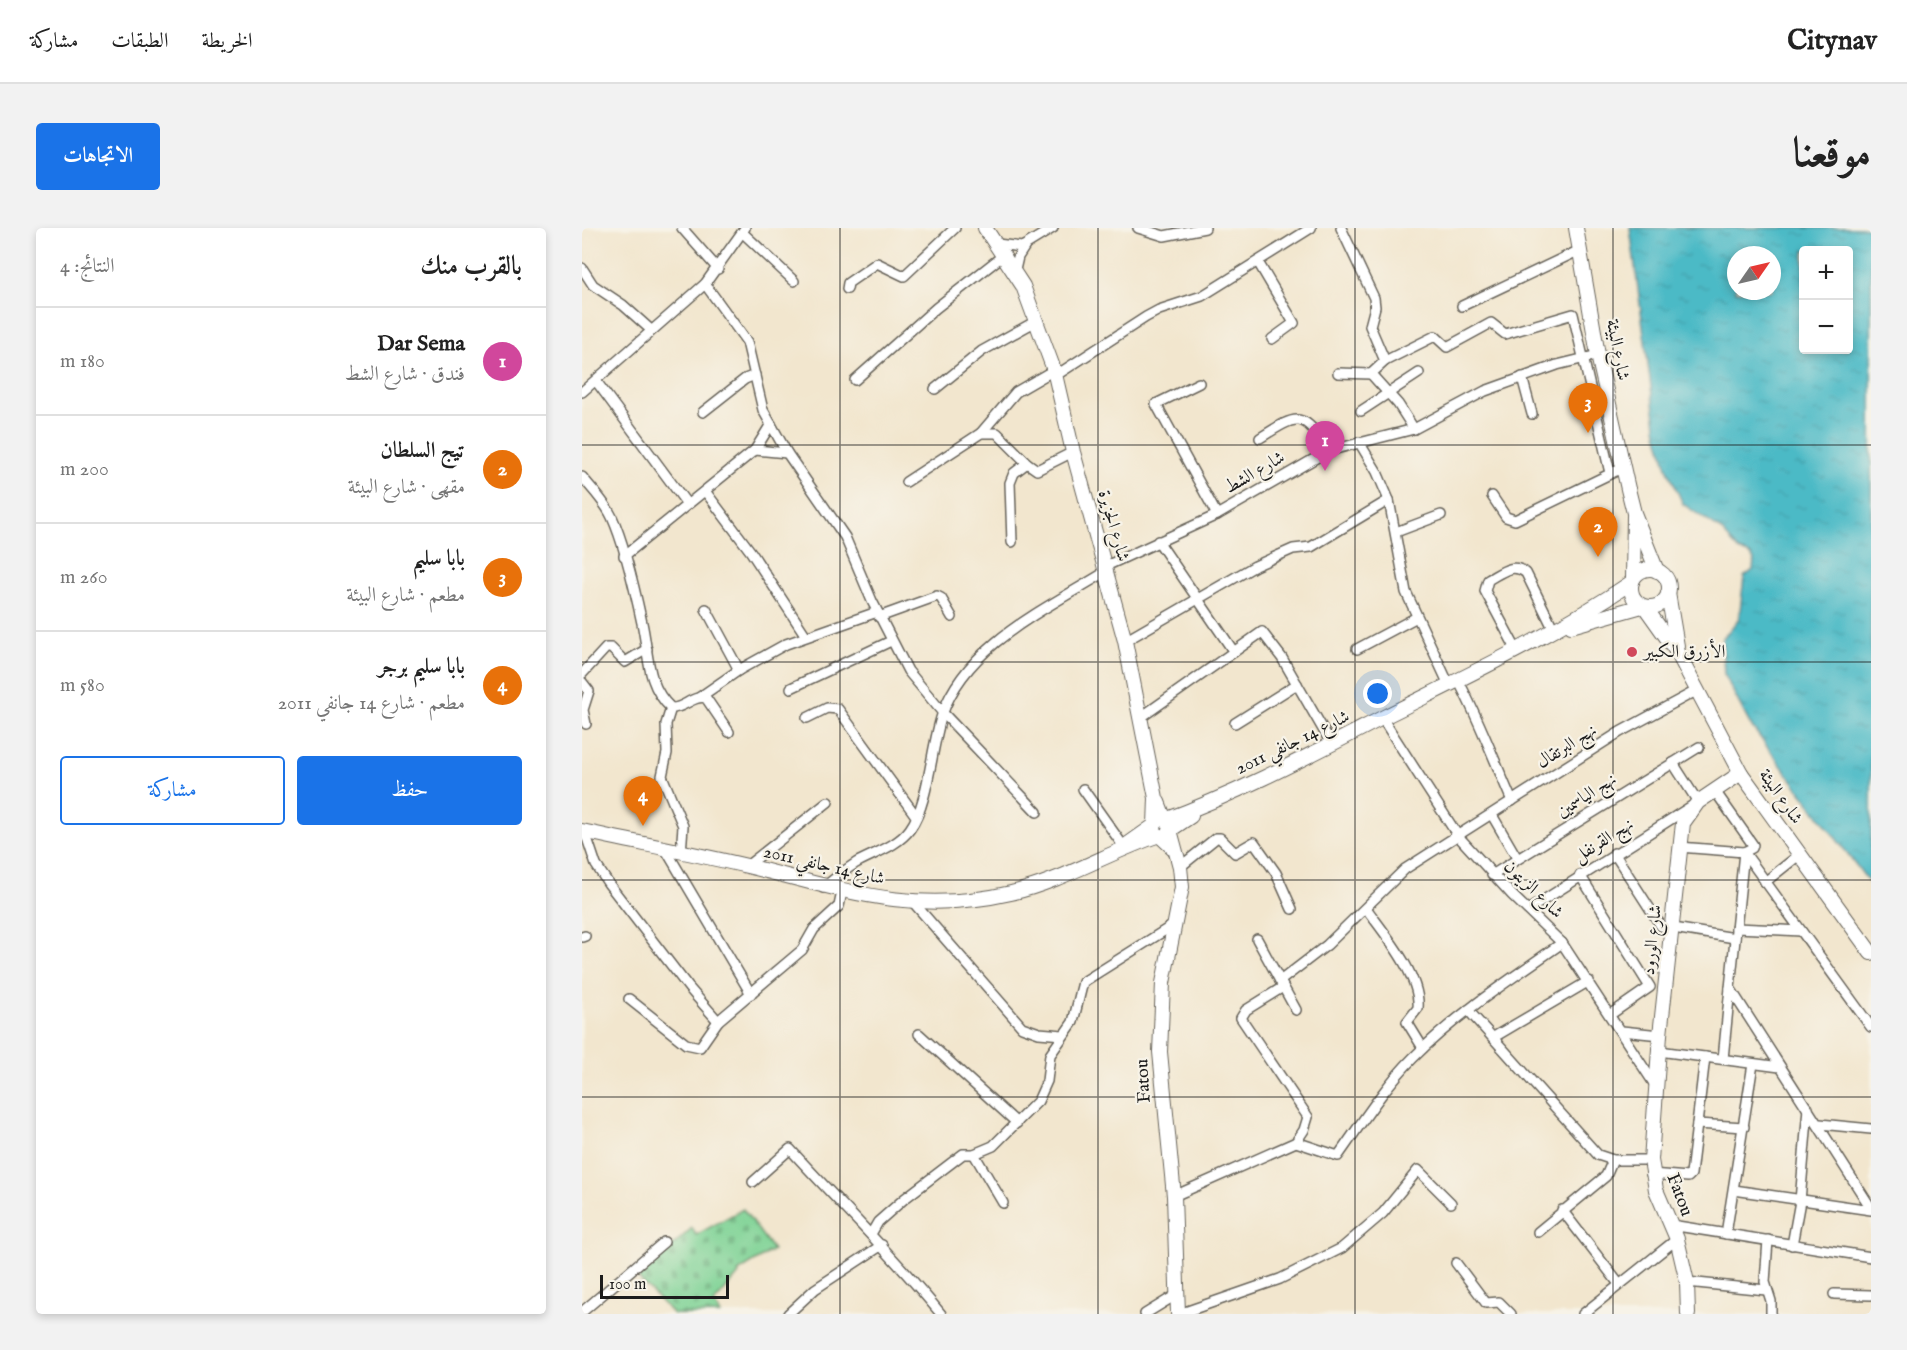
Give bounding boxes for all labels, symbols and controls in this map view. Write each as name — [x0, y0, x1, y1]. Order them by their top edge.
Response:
text: Citynav — [1787, 24, 1877, 59]
text: مشاركة — [30, 28, 78, 55]
text: الطبقات — [111, 28, 168, 55]
text: الخريطة — [201, 28, 253, 55]
button: الاتجاهات — [36, 123, 160, 190]
text: موقعنا — [1793, 128, 1871, 181]
north arrow — [1727, 246, 1781, 300]
map controls — [1799, 246, 1853, 354]
button: + — [1799, 246, 1853, 300]
text: بالقرب منك — [420, 250, 522, 283]
text: النتائج: 4 — [60, 254, 115, 279]
button: − — [1799, 300, 1853, 354]
street label: شارع البيئة — [1598, 317, 1634, 383]
text: Dar Sema — [377, 330, 465, 358]
text: 180 m — [60, 349, 105, 374]
text: 1 — [499, 349, 506, 374]
text: فندق · شارع الشط — [345, 362, 465, 387]
pin: 3 — [1568, 384, 1608, 433]
pin: 1 — [1306, 422, 1344, 471]
text: تيج السلطان — [380, 437, 465, 465]
street label: شارع الشط — [1221, 447, 1290, 501]
text: 200 m — [60, 457, 109, 482]
text: 2 — [498, 457, 507, 482]
text: مقهى · شارع البيئة — [348, 475, 465, 500]
street label: شارع الجزيرة — [1090, 488, 1134, 565]
pin: 2 — [1578, 508, 1618, 557]
text: بابا سليم — [413, 545, 465, 573]
text: 260 m — [60, 565, 107, 590]
text: 3 — [499, 565, 506, 590]
text: مطعم · شارع البيئة — [346, 583, 465, 608]
place label: الأزرق الكبير — [1642, 638, 1725, 664]
marker: الأزرق الكبير — [1625, 645, 1639, 659]
text: بابا سليم برجر — [378, 653, 465, 681]
text: 580 m — [60, 673, 105, 698]
text: 4 — [498, 673, 507, 698]
your location — [1363, 679, 1392, 708]
text: مطعم · شارع 14 جانفي 2011 — [278, 691, 465, 716]
street label: شارع 14 جانفي 2011 — [1232, 706, 1356, 785]
street label: نهج البرتقال — [1532, 719, 1603, 777]
button: مشاركة — [60, 756, 285, 825]
button: حفظ — [297, 756, 522, 825]
street label: شارع البيئة — [1751, 765, 1807, 830]
street label: نهج الياسمين — [1553, 769, 1623, 826]
pin: 4 — [624, 776, 662, 826]
street label: نهج القرنفل — [1570, 814, 1640, 871]
street label: شارع 14 جانفي 2011 — [760, 841, 887, 896]
street label: شارع الزيتون — [1497, 856, 1568, 926]
street label: شارع الورود — [1638, 904, 1670, 977]
street label: Fatou — [1131, 1058, 1157, 1104]
street label: Fatou — [1660, 1170, 1698, 1220]
scale bar — [600, 1272, 729, 1300]
text: 100 m — [609, 1275, 646, 1295]

